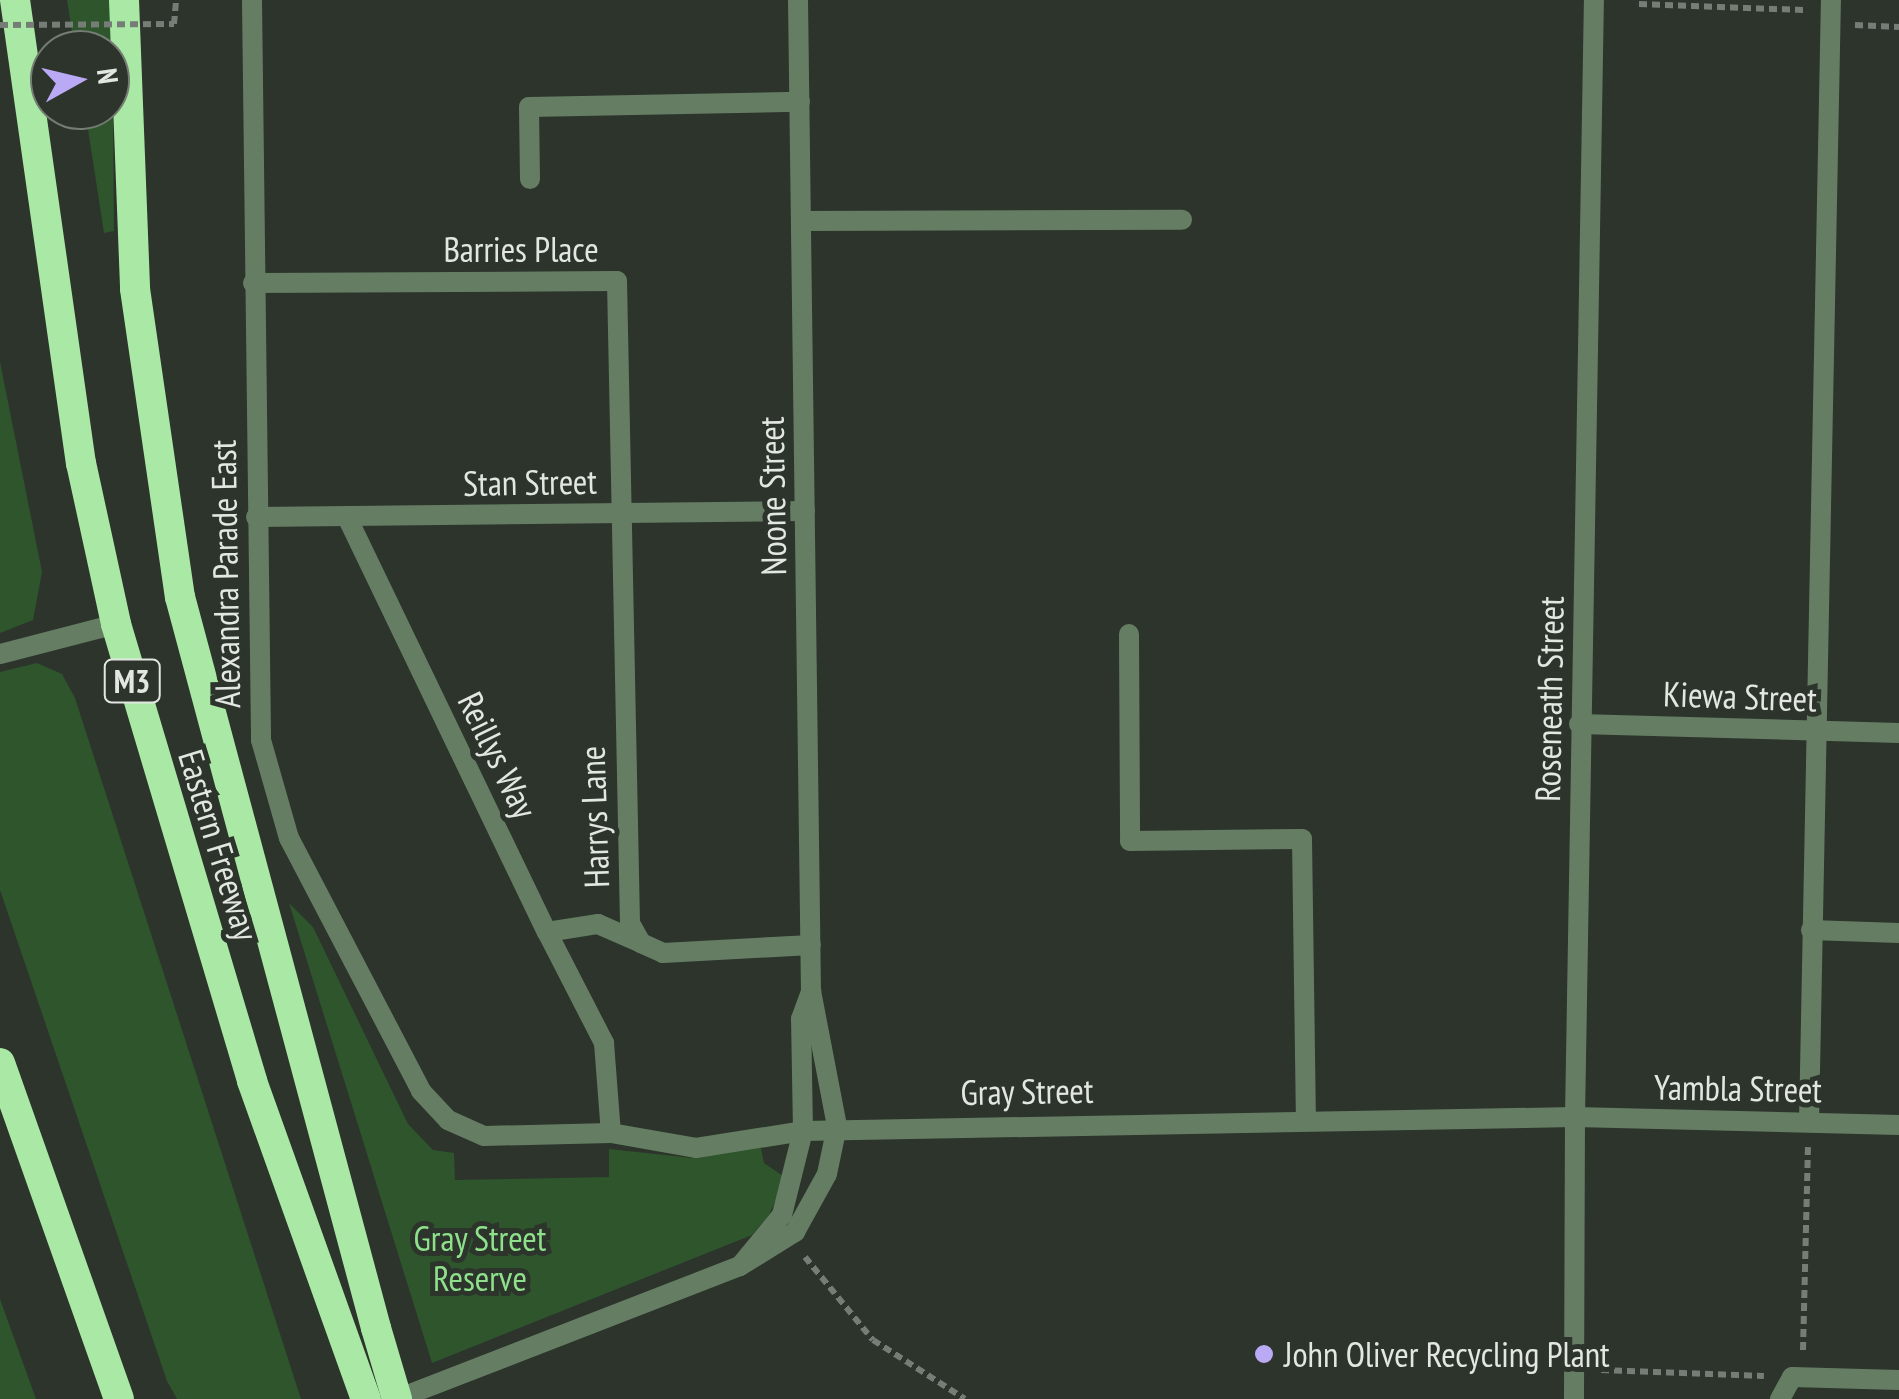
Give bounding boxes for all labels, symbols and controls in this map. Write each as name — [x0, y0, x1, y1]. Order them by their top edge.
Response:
north arrow — [30, 30, 130, 130]
text: N — [89, 66, 128, 86]
street label: Barries Place — [443, 228, 599, 270]
street label: Noone Street — [750, 416, 794, 576]
street label: Alexandra Parade East — [202, 439, 248, 709]
street label: Stan Street — [463, 460, 597, 504]
street label: Roseneath Street — [1526, 596, 1572, 802]
road number: M3 — [102, 654, 162, 708]
street label: Kiewa Street — [1663, 672, 1817, 720]
street label: Reillys Way — [449, 685, 547, 825]
street label: Eastern Freeway — [170, 745, 268, 945]
street label: Harrys Lane — [571, 745, 617, 889]
street label: Yambla Street — [1654, 1066, 1822, 1110]
street label: Gray Street — [960, 1069, 1094, 1113]
park label: Gray Street Reserve — [413, 1217, 547, 1299]
place label: John Oliver Recycling Plant — [1284, 1333, 1610, 1375]
marker: John Oliver Recycling Plant — [1253, 1343, 1275, 1365]

